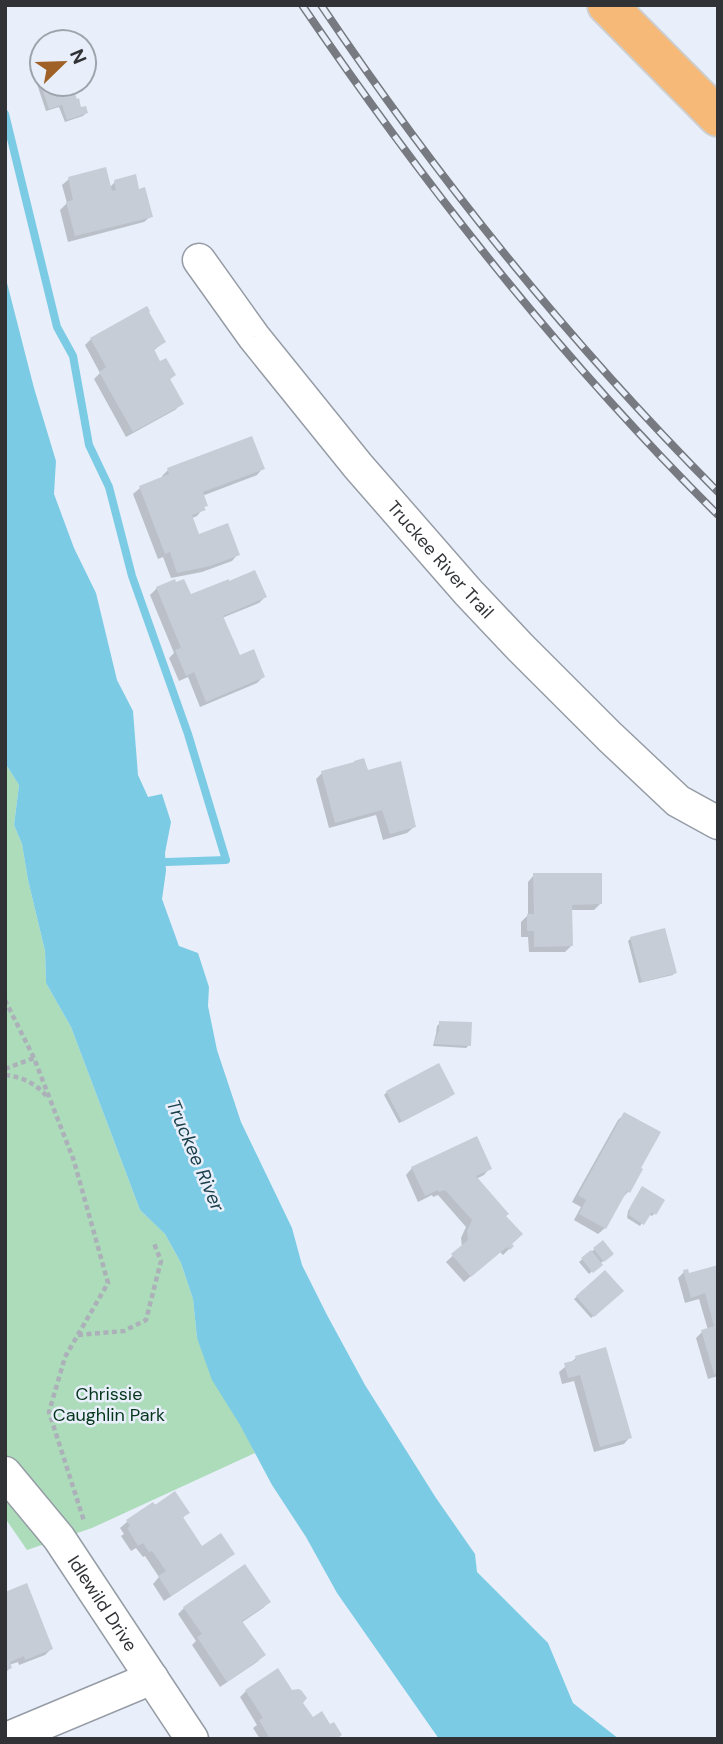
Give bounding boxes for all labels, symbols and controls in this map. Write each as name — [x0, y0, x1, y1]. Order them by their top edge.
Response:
north arrow — [28, 28, 98, 98]
text: N — [64, 45, 92, 68]
street label: Truckee River Trail — [382, 496, 499, 624]
water label: Truckee River — [161, 1096, 231, 1216]
park label: Chrissie Caughlin Park — [53, 1382, 165, 1427]
street label: Idlewild Drive — [62, 1551, 143, 1656]

